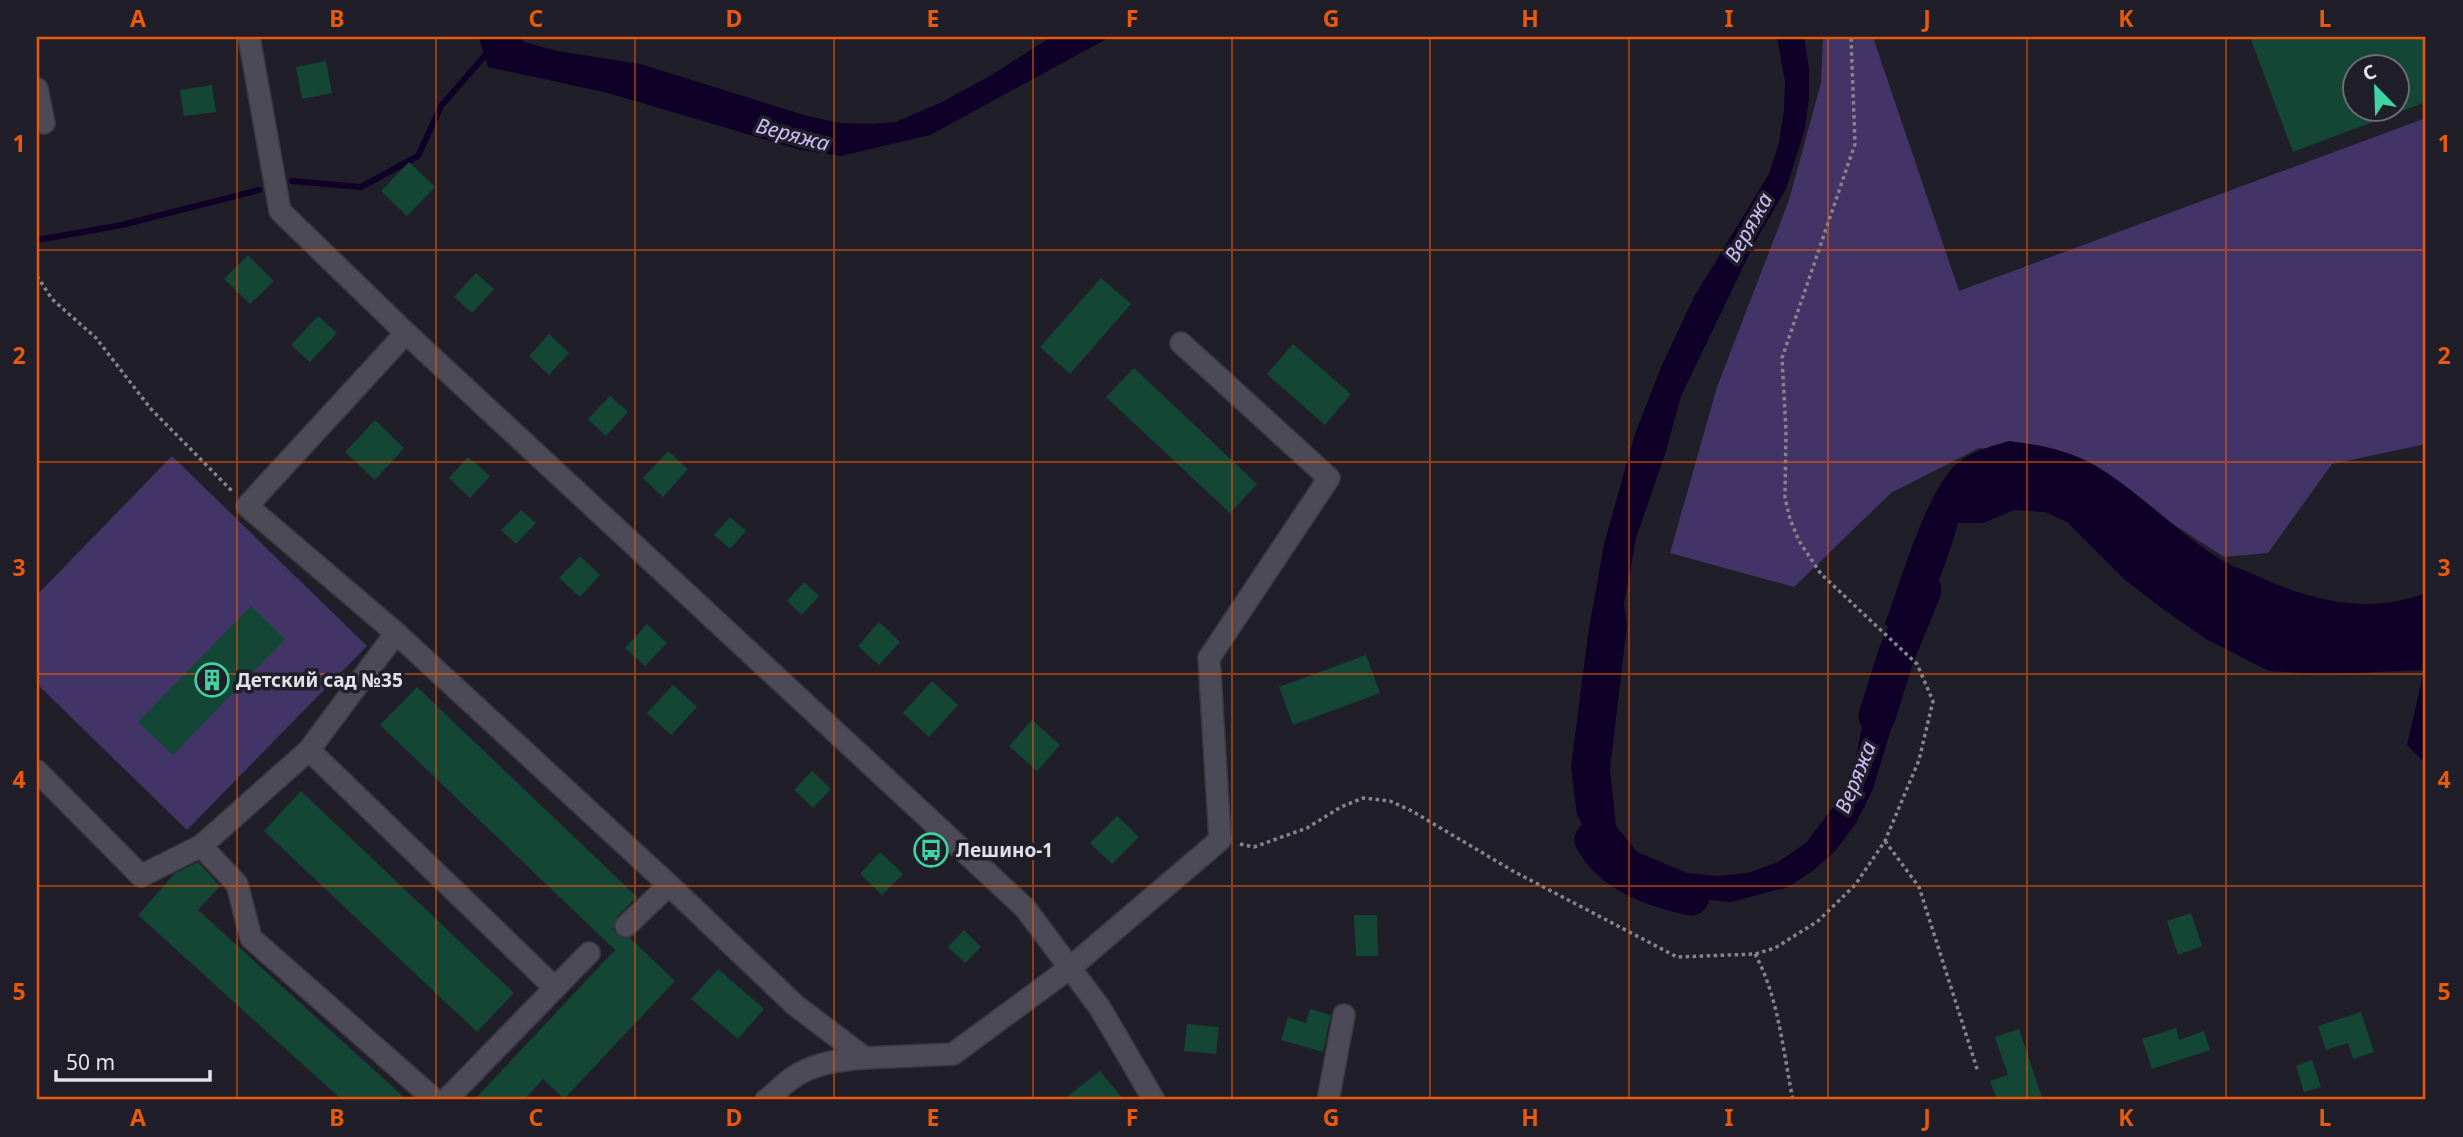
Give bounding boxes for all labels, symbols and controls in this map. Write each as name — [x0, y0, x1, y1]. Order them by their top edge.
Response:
text: A — [130, 2, 146, 34]
text: B — [329, 2, 345, 34]
text: C — [529, 2, 544, 34]
text: D — [726, 2, 742, 34]
text: E — [927, 2, 939, 34]
text: F — [1126, 2, 1138, 34]
text: G — [1323, 2, 1339, 34]
text: H — [1521, 2, 1539, 34]
text: I — [1725, 2, 1734, 34]
text: J — [1921, 2, 1931, 34]
text: K — [2118, 2, 2134, 34]
text: L — [2319, 2, 2332, 34]
north arrow — [2340, 52, 2410, 122]
text: С — [2359, 58, 2380, 87]
water label: Веряжа — [753, 111, 833, 157]
text: 1 — [12, 127, 26, 159]
text: 1 — [2437, 127, 2451, 159]
water label: Веряжа — [1718, 187, 1778, 267]
text: 2 — [12, 339, 26, 371]
text: 2 — [2437, 339, 2451, 371]
text: 3 — [12, 551, 26, 583]
text: 3 — [2437, 551, 2451, 583]
building icon: Детский сад №35 — [193, 661, 231, 699]
place label: Детский сад №35 — [236, 667, 403, 693]
water label: Веряжа — [1828, 737, 1882, 817]
text: 4 — [12, 763, 26, 795]
text: 4 — [2437, 763, 2451, 795]
bus stop icon: Лешино-1 — [912, 831, 950, 869]
place label: Лешино-1 — [956, 837, 1053, 863]
text: 5 — [12, 975, 26, 1007]
text: 5 — [2437, 975, 2451, 1007]
scale bar — [56, 1039, 210, 1083]
text: 50 m — [66, 1048, 115, 1076]
text: A — [130, 1101, 146, 1133]
text: B — [329, 1101, 345, 1133]
text: C — [529, 1101, 544, 1133]
text: D — [726, 1101, 742, 1133]
text: E — [927, 1101, 939, 1133]
text: F — [1126, 1101, 1138, 1133]
text: G — [1323, 1101, 1339, 1133]
text: H — [1521, 1101, 1539, 1133]
text: I — [1725, 1101, 1734, 1133]
text: J — [1921, 1101, 1931, 1133]
text: K — [2118, 1101, 2134, 1133]
text: L — [2319, 1101, 2332, 1133]

